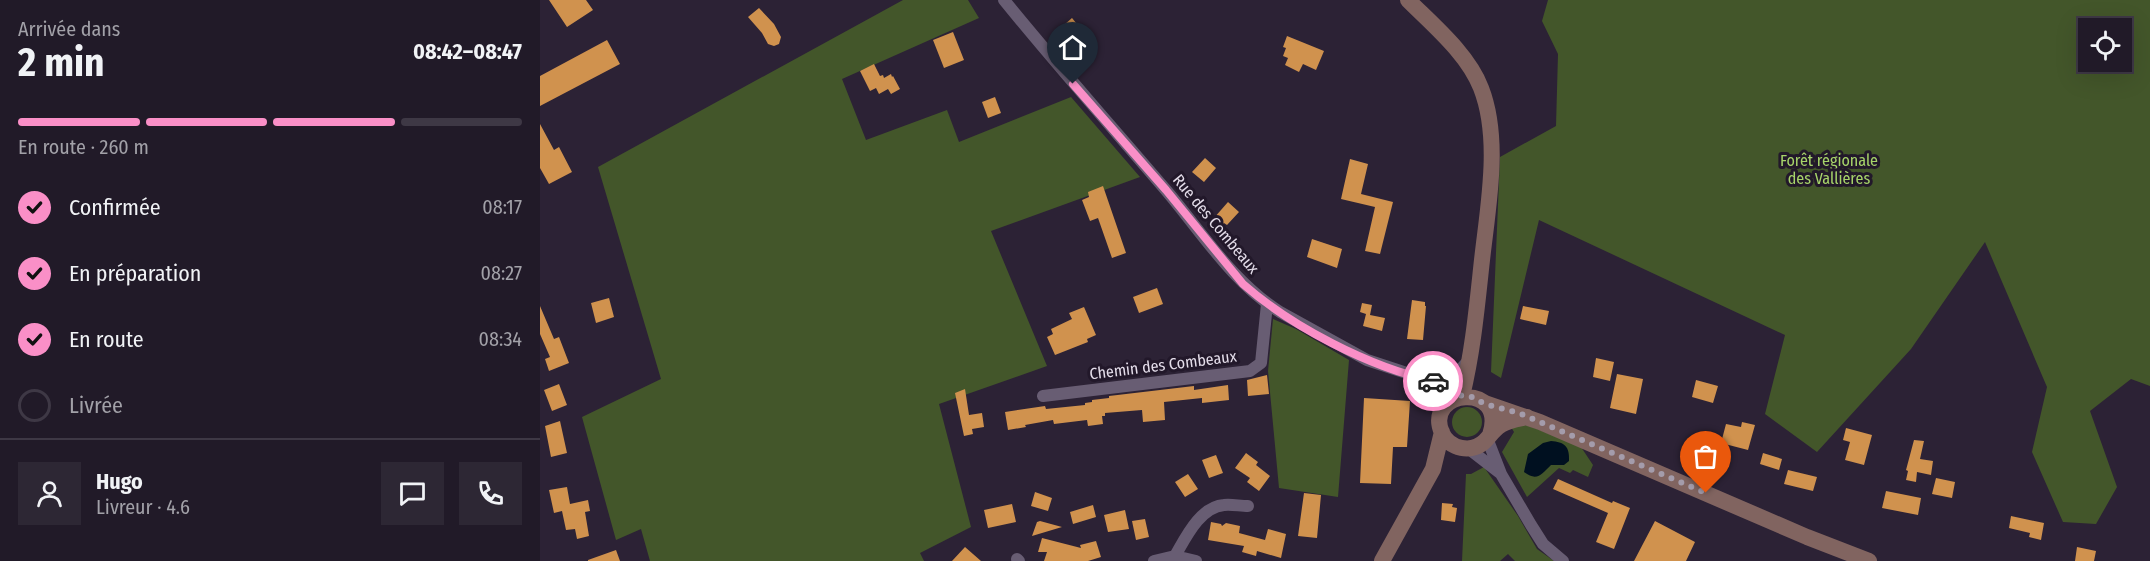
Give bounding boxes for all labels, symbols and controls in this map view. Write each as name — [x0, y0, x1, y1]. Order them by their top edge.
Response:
text: Arrivée dans — [18, 17, 120, 41]
map controls — [2078, 18, 2132, 72]
button: locate — [2078, 18, 2132, 72]
pin — [1047, 22, 1098, 84]
icon: home — [1056, 31, 1089, 64]
text: 08:42–08:47 — [413, 38, 522, 65]
text: 2 min — [18, 40, 104, 86]
text: En route · 260 m — [18, 135, 149, 159]
park label: Forêt régionale des Vallières — [1780, 151, 1878, 188]
street label: Rue des Combeaux — [1169, 170, 1263, 278]
icon: check — [18, 191, 51, 224]
text: Confirmée — [69, 194, 161, 221]
text: 08:17 — [482, 195, 522, 219]
icon: check — [18, 257, 51, 290]
text: En préparation — [69, 260, 201, 287]
text: 08:27 — [481, 261, 522, 285]
icon: check — [18, 323, 51, 356]
text: En route — [69, 326, 144, 353]
text: 08:34 — [479, 327, 522, 351]
street label: Chemin des Combeaux — [1088, 347, 1238, 383]
courier — [1403, 351, 1463, 411]
icon: car — [1417, 365, 1450, 398]
text: Livrée — [69, 392, 123, 419]
pin — [1680, 431, 1731, 493]
icon: bag — [1689, 440, 1722, 473]
button: person — [18, 462, 81, 525]
button: chat — [381, 462, 444, 525]
button: phone — [459, 462, 522, 525]
text: Hugo — [96, 468, 143, 495]
text: Livreur · 4.6 — [96, 495, 190, 519]

